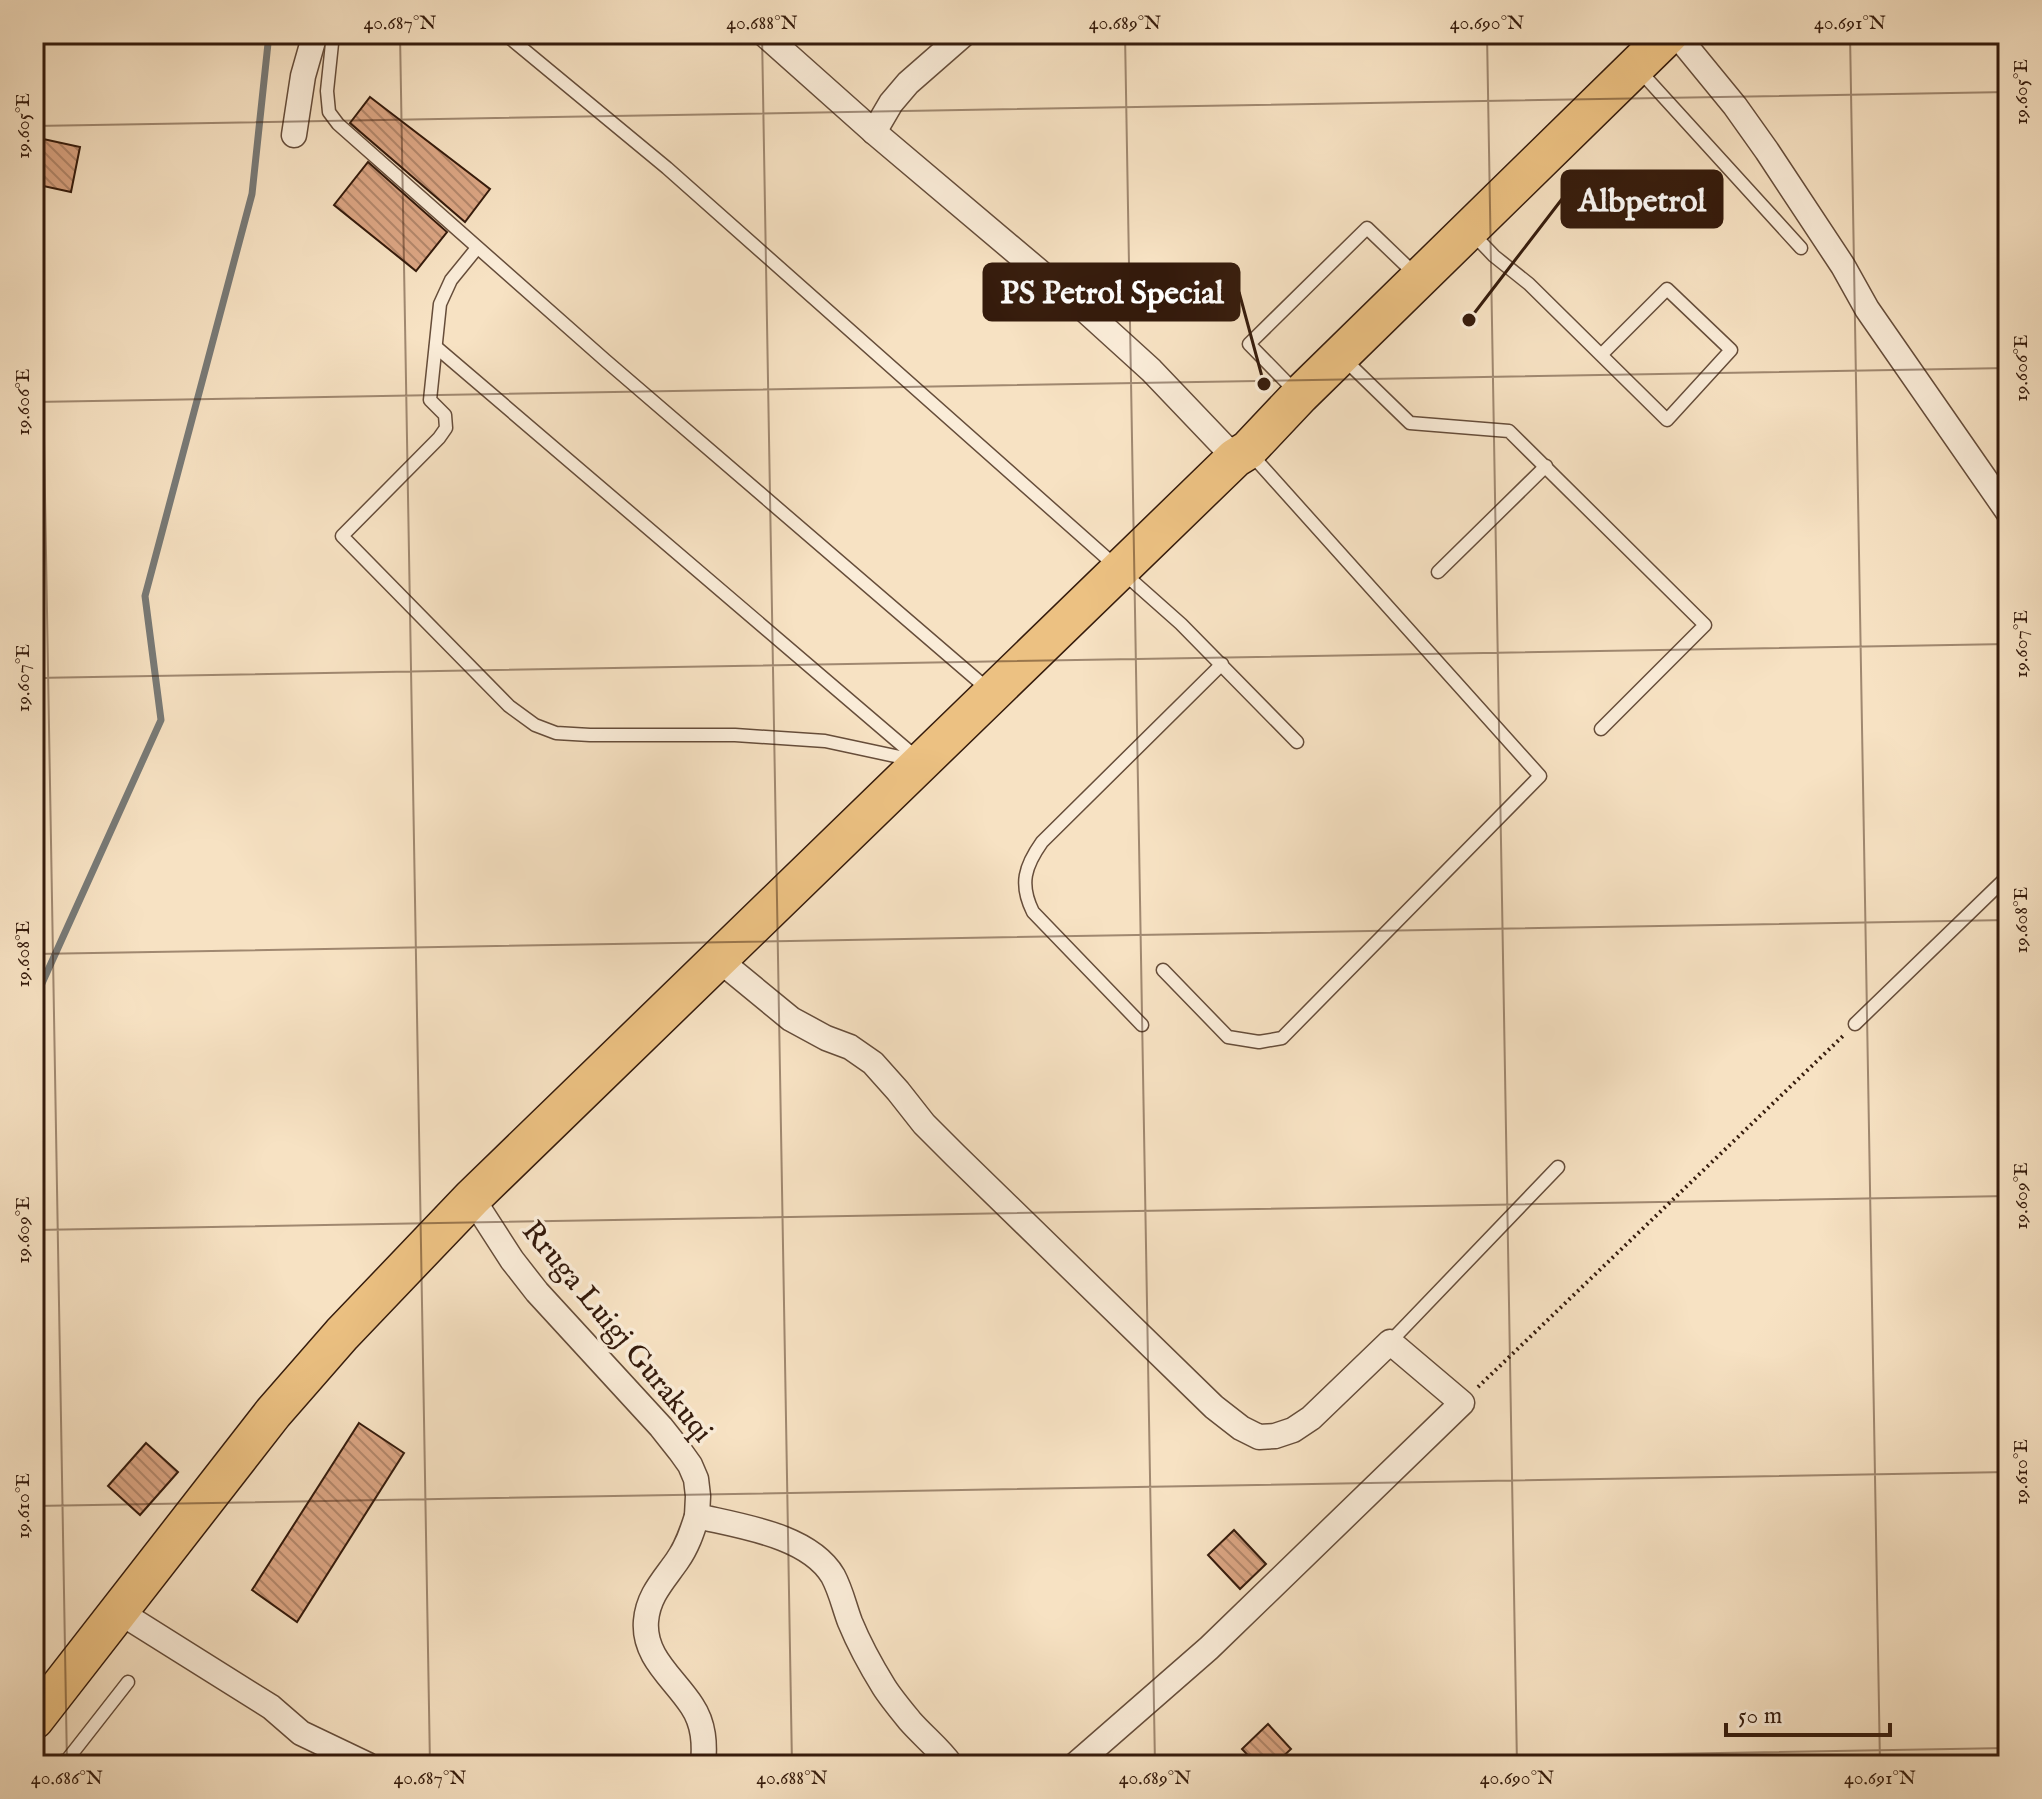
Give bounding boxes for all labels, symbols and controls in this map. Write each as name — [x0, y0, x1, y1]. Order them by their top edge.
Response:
text: 40.687°N — [363, 11, 437, 36]
text: 40.688°N — [726, 11, 798, 36]
text: 40.689°N — [1089, 11, 1161, 36]
text: 40.690°N — [1450, 11, 1524, 36]
text: 40.691°N — [1814, 11, 1886, 36]
text: 19.605°E — [2009, 59, 2034, 125]
text: 19.605°E — [11, 93, 36, 159]
callout: Albpetrol — [1562, 171, 1722, 227]
text: Albpetrol — [1576, 182, 1707, 223]
callout: PS Petrol Special — [984, 264, 1239, 320]
text: PS Petrol Special — [1000, 274, 1225, 315]
text: 19.606°E — [2009, 334, 2034, 402]
text: 19.606°E — [11, 368, 36, 436]
text: 19.607°E — [2009, 610, 2034, 678]
text: 19.607°E — [11, 644, 36, 712]
text: 19.608°E — [2009, 886, 2034, 953]
text: 19.608°E — [11, 920, 36, 987]
text: 19.609°E — [2009, 1162, 2034, 1230]
text: 19.609°E — [11, 1196, 36, 1264]
street label: Rruga Luigj Gurakuqi — [513, 1214, 720, 1451]
text: 19.610°E — [2009, 1439, 2034, 1505]
text: 19.610°E — [11, 1473, 36, 1539]
scale bar — [1726, 1687, 1890, 1737]
text: 50 m — [1738, 1701, 1782, 1732]
text: 40.686°N — [31, 1766, 103, 1791]
text: 40.687°N — [393, 1766, 467, 1791]
text: 40.688°N — [756, 1766, 828, 1791]
text: 40.689°N — [1119, 1766, 1191, 1791]
text: 40.690°N — [1480, 1766, 1554, 1791]
text: 40.691°N — [1844, 1766, 1916, 1791]

